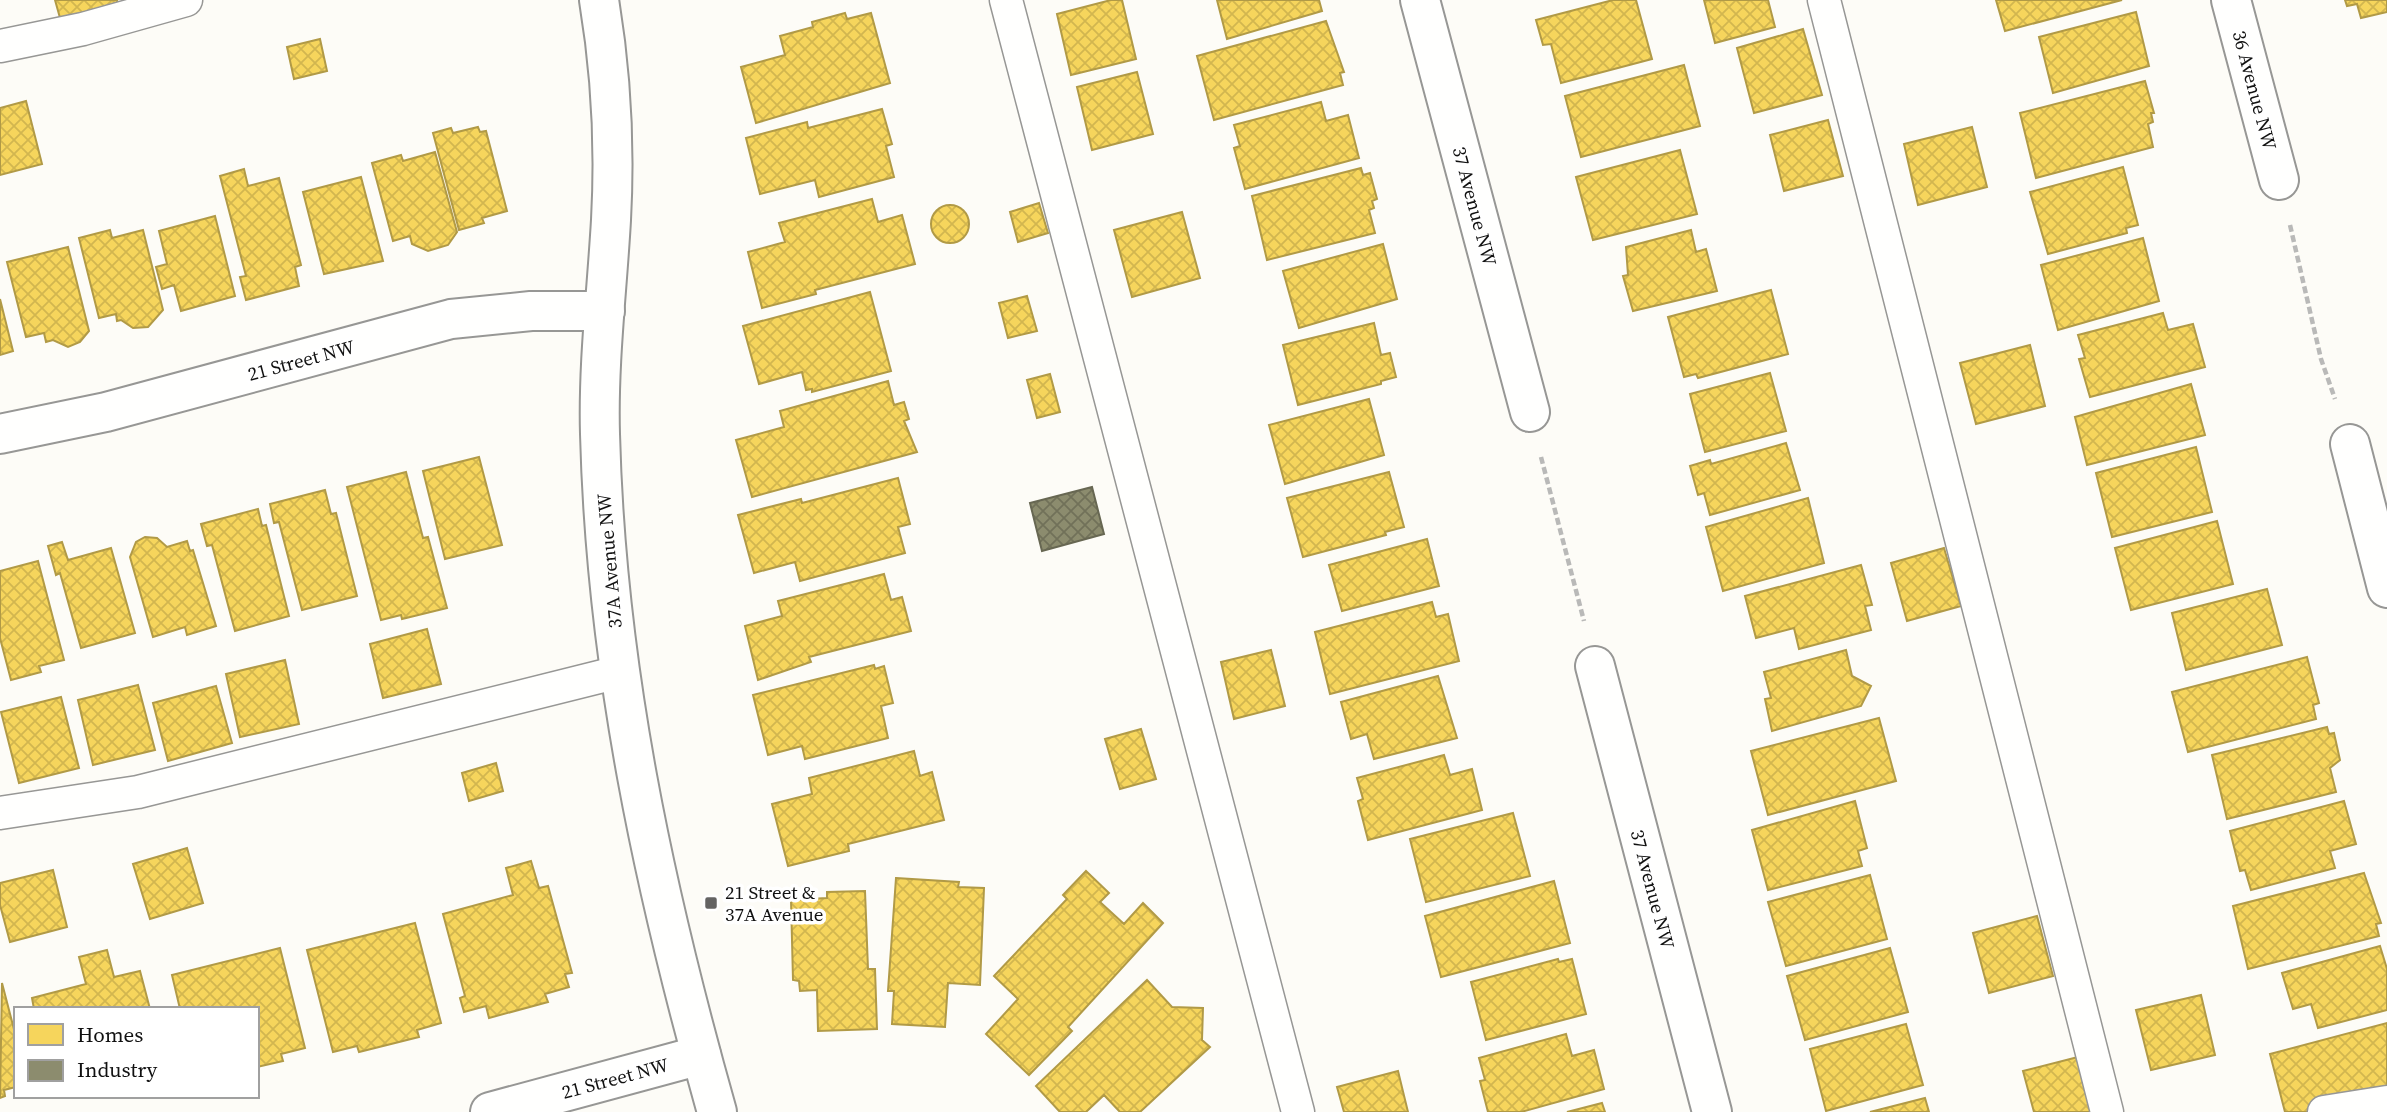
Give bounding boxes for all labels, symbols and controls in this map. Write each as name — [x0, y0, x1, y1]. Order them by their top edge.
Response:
street label: 36 Avenue NW — [2227, 27, 2284, 153]
street label: 37 Avenue NW — [1447, 143, 1504, 269]
street label: 21 Street NW — [245, 333, 358, 387]
street label: 37A Avenue NW — [590, 492, 628, 629]
street label: 37 Avenue NW — [1625, 826, 1682, 952]
place label: 21 Street & 37A Avenue — [725, 879, 823, 927]
marker: 21 Street & 37A Avenue — [703, 895, 719, 911]
legend — [14, 1007, 259, 1098]
text: Homes — [77, 1020, 143, 1049]
street label: 21 Street NW — [559, 1051, 672, 1105]
text: Industry — [77, 1055, 157, 1084]

